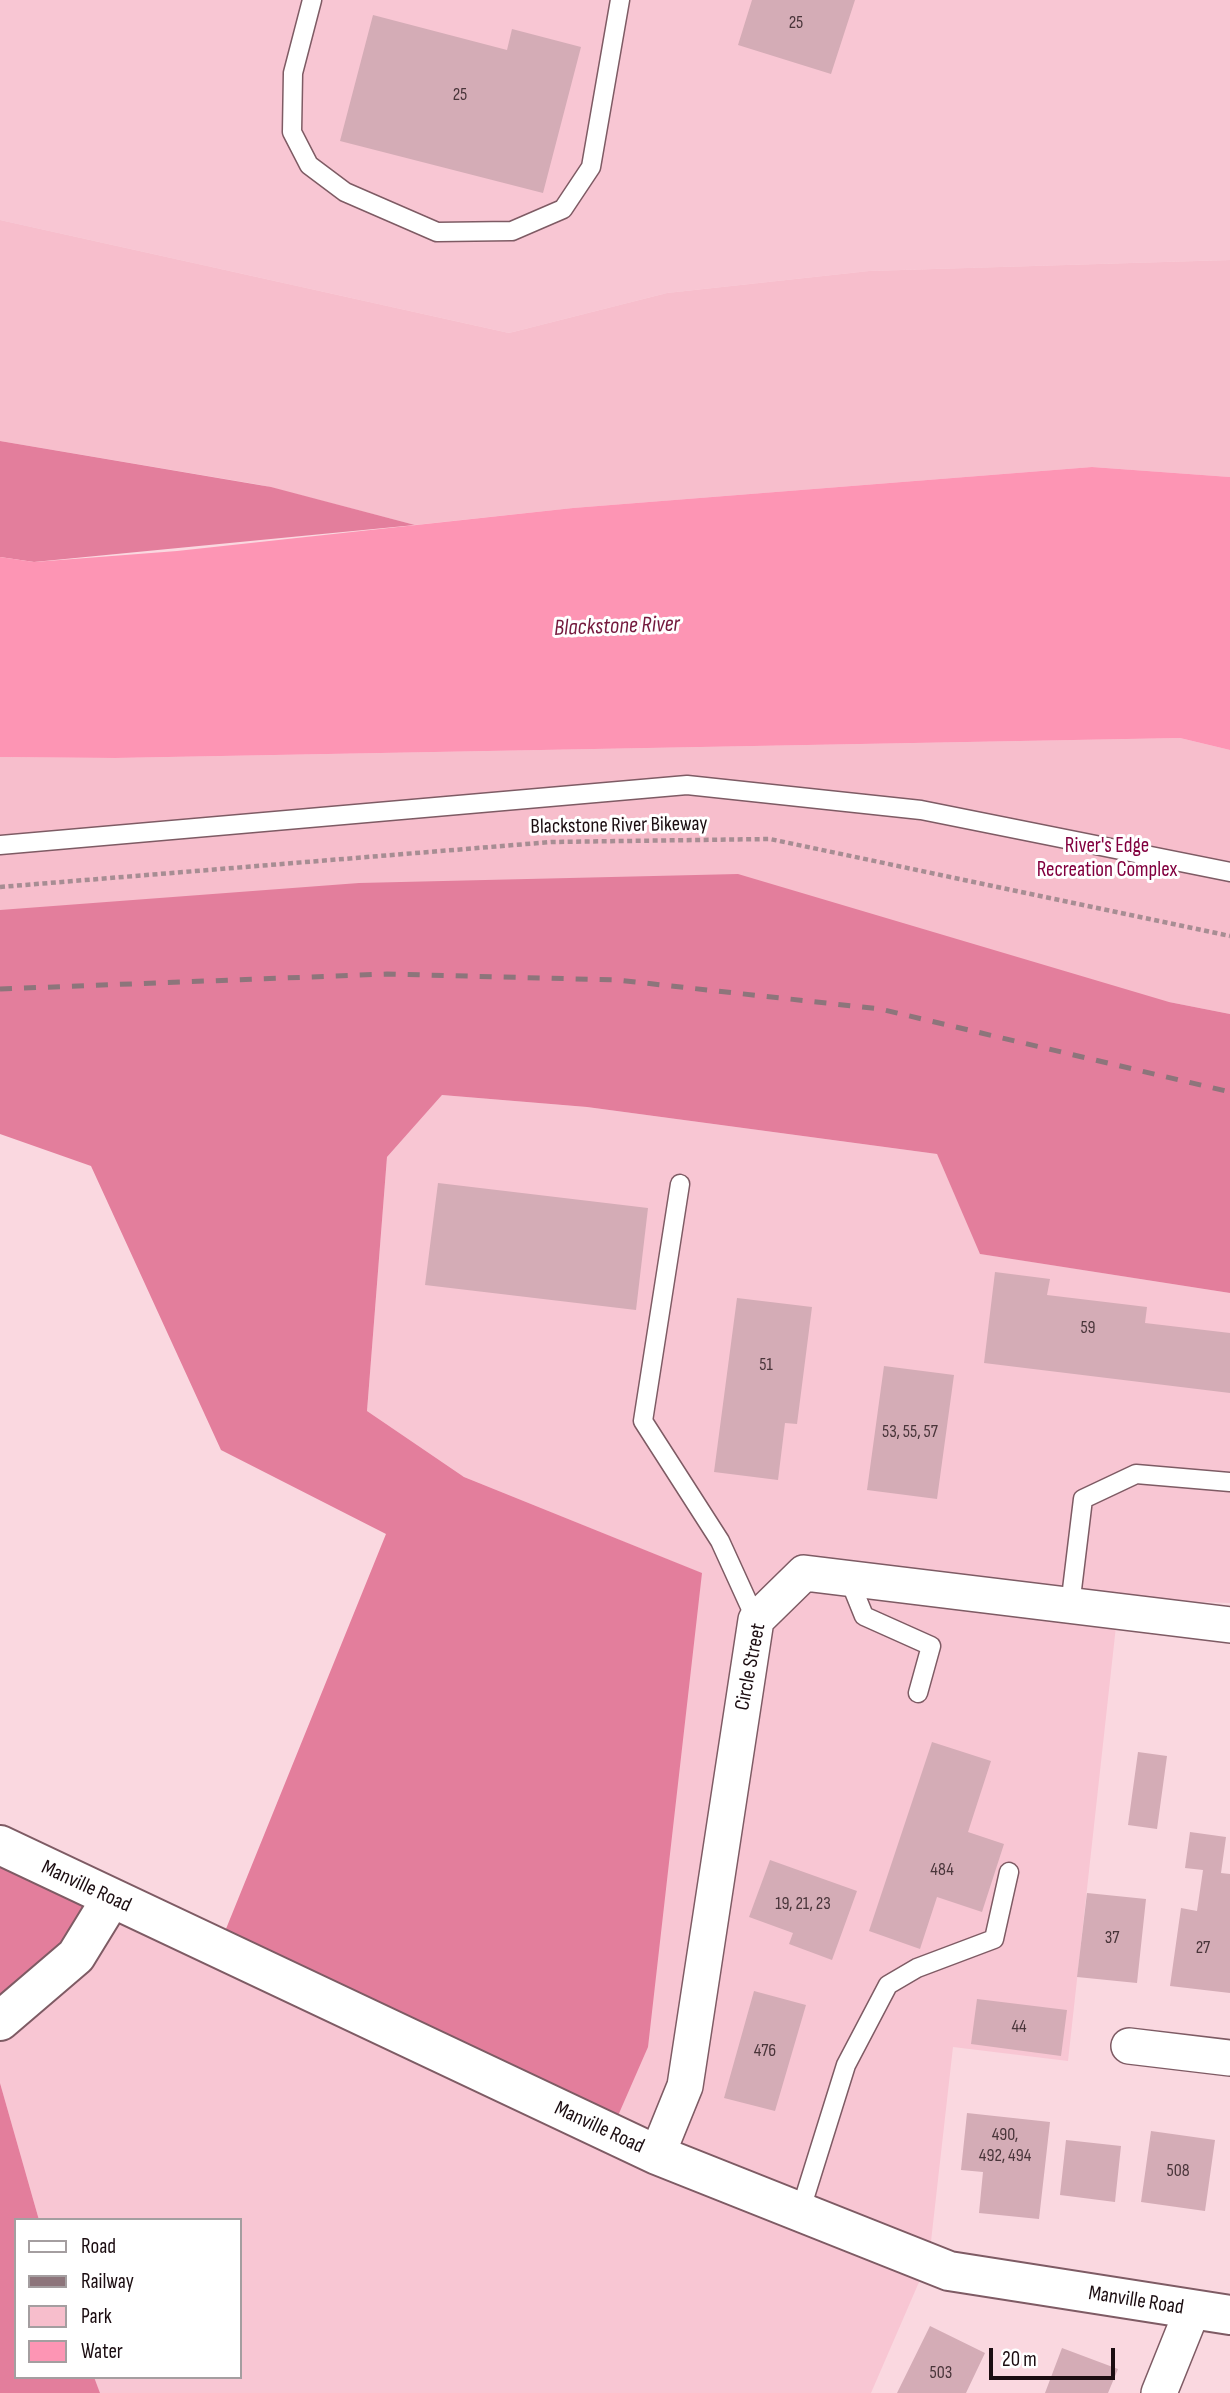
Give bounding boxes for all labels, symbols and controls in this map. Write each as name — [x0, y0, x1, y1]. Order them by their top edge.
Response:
house number: 25 — [789, 12, 803, 34]
house number: 25 — [453, 84, 467, 106]
water label: Blackstone River — [554, 611, 680, 643]
street label: Blackstone River Bikeway — [530, 812, 708, 840]
park label: River's Edge Recreation Complex — [1037, 834, 1177, 884]
house number: 59 — [1080, 1317, 1096, 1339]
house number: 51 — [759, 1354, 773, 1376]
house number: 53, 55, 57 — [882, 1421, 938, 1443]
street label: Circle Street — [730, 1621, 772, 1713]
street label: Manville Road — [37, 1855, 135, 1919]
house number: 484 — [930, 1859, 954, 1881]
house number: 19, 21, 23 — [775, 1893, 831, 1915]
house number: 37 — [1105, 1927, 1119, 1949]
house number: 27 — [1196, 1937, 1210, 1959]
house number: 44 — [1011, 2016, 1027, 2038]
house number: 476 — [754, 2040, 776, 2062]
street label: Manville Road — [550, 2096, 648, 2160]
house number: 490, 492, 494 — [979, 2124, 1031, 2166]
house number: 508 — [1166, 2160, 1190, 2182]
legend — [14, 2218, 242, 2379]
text: Road — [81, 2234, 116, 2259]
text: Railway — [81, 2269, 134, 2294]
street label: Manville Road — [1087, 2281, 1185, 2321]
text: Park — [81, 2304, 112, 2329]
scale bar — [992, 2334, 1118, 2378]
text: Water — [81, 2339, 123, 2364]
text: 20 m — [1002, 2347, 1037, 2372]
house number: 503 — [930, 2362, 952, 2384]

